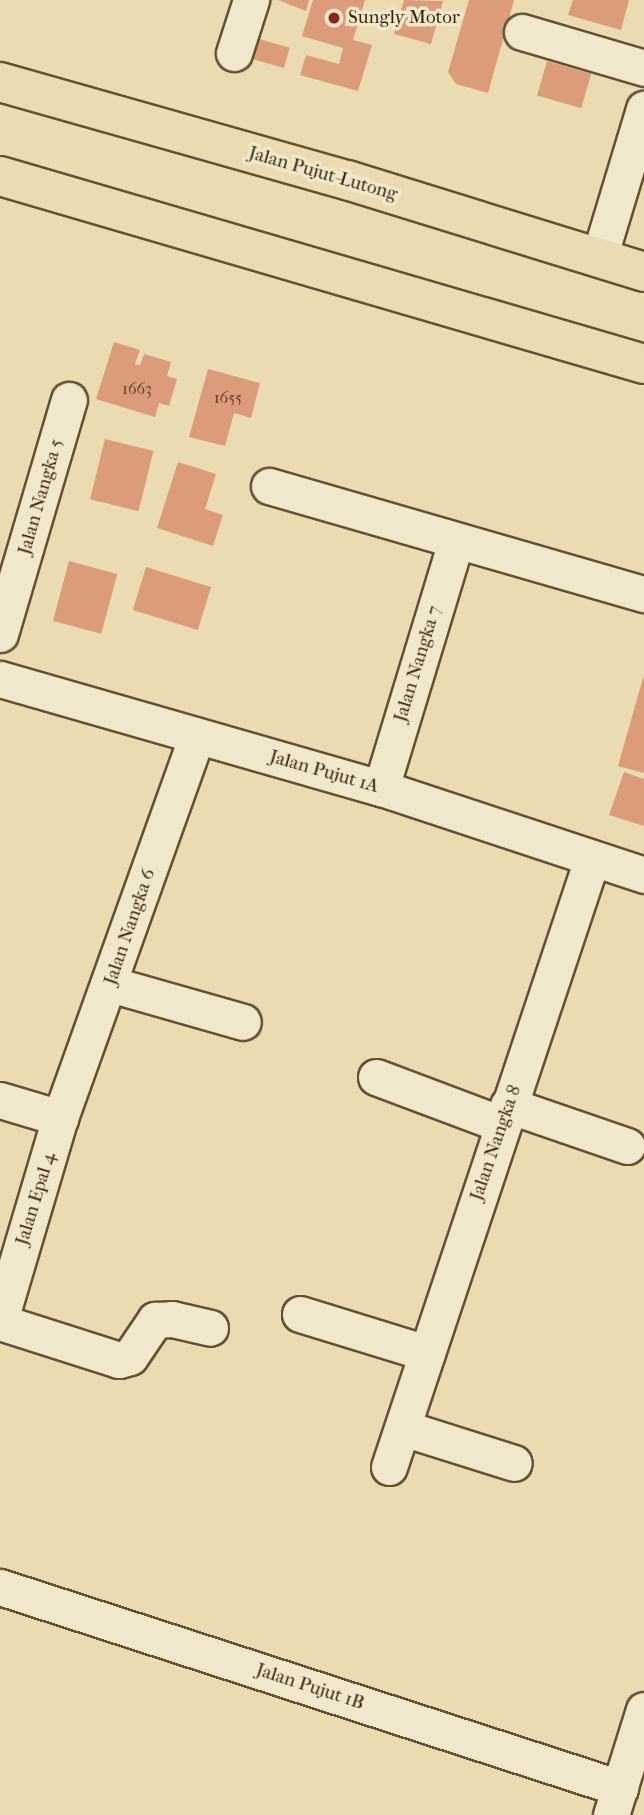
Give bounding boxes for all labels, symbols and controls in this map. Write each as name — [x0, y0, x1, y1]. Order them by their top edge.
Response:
place label: Sungly Motor — [348, 7, 460, 29]
marker: Sungly Motor — [326, 10, 342, 26]
street label: Jalan Pujut-Lutong — [246, 142, 400, 206]
house number: 1663 — [122, 379, 152, 399]
house number: 1655 — [214, 388, 242, 408]
street label: Jalan Nangka 5 — [14, 436, 68, 558]
street label: Jalan Nangka 7 — [389, 603, 447, 725]
street label: Jalan Pujut 1A — [267, 746, 381, 798]
street label: Jalan Nangka 6 — [99, 866, 161, 988]
street label: Jalan Nangka 8 — [466, 1082, 526, 1204]
street label: Jalan Epal 4 — [11, 1150, 61, 1248]
street label: Jalan Pujut 1B — [253, 1659, 367, 1715]

